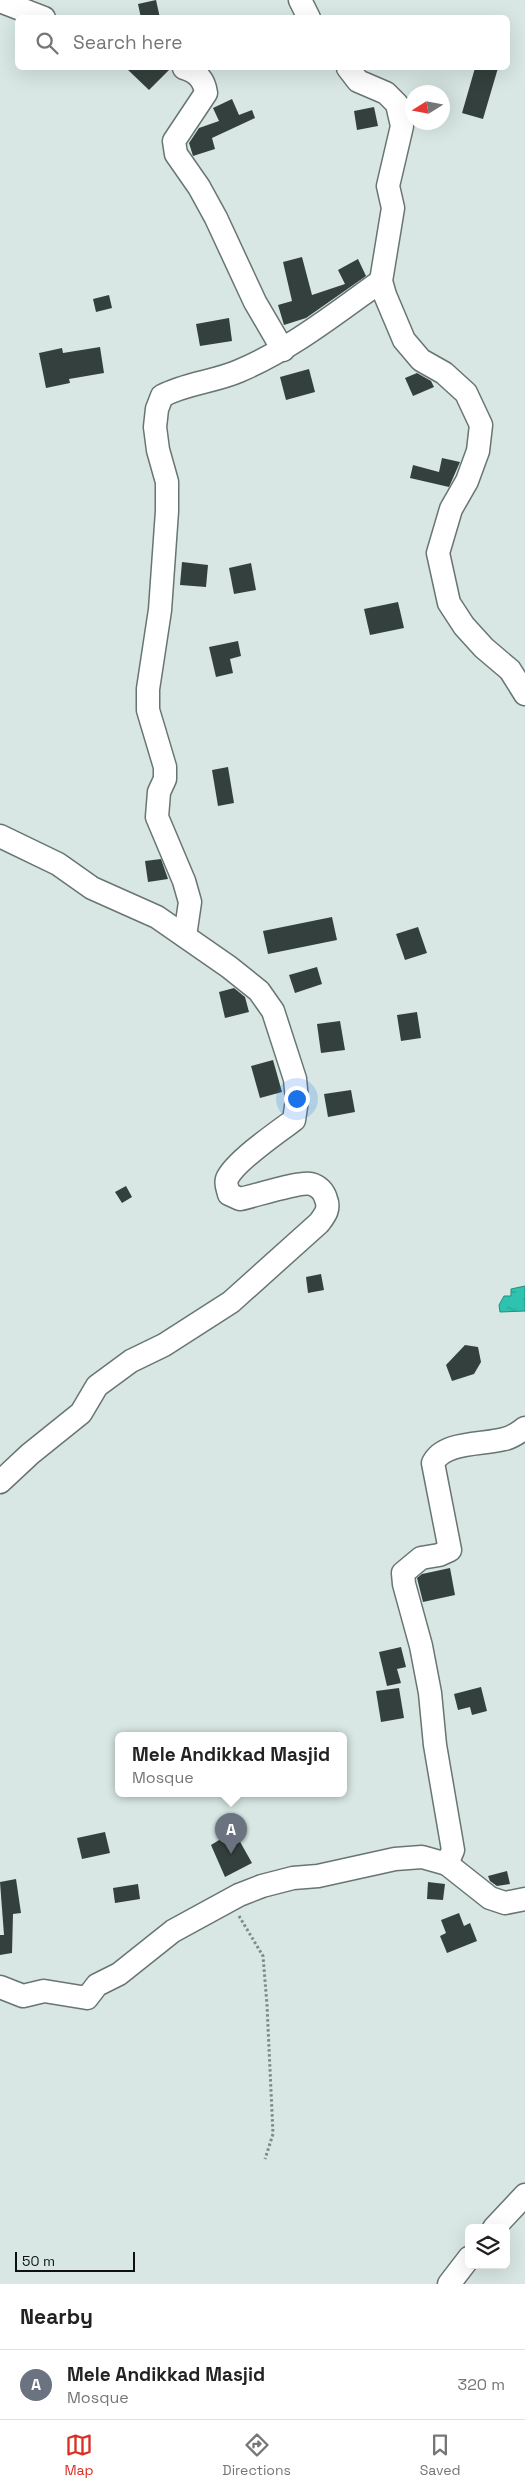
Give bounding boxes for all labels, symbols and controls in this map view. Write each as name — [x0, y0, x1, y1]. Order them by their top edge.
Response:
search box — [15, 15, 510, 70]
icon: search — [33, 29, 61, 57]
text: Search here — [73, 30, 183, 55]
north arrow — [405, 85, 450, 130]
your location — [284, 1086, 310, 1112]
popup — [115, 1732, 347, 1797]
text: Mele Andikkad Masjid — [132, 1742, 330, 1767]
text: Mosque — [132, 1767, 194, 1788]
pin: A — [215, 1813, 247, 1854]
map controls — [465, 2224, 510, 2269]
button: layers — [465, 2224, 510, 2269]
scale bar — [15, 2249, 135, 2272]
text: 50 m — [22, 2252, 55, 2270]
text: Nearby — [20, 2303, 93, 2330]
text: Mele Andikkad Masjid — [67, 2362, 265, 2387]
text: A — [31, 2374, 41, 2395]
text: 320 m — [458, 2374, 505, 2395]
text: Mosque — [67, 2387, 129, 2408]
tab: Map — [64, 2431, 94, 2479]
tab: Directions — [222, 2431, 291, 2479]
tab: Saved — [420, 2431, 461, 2479]

